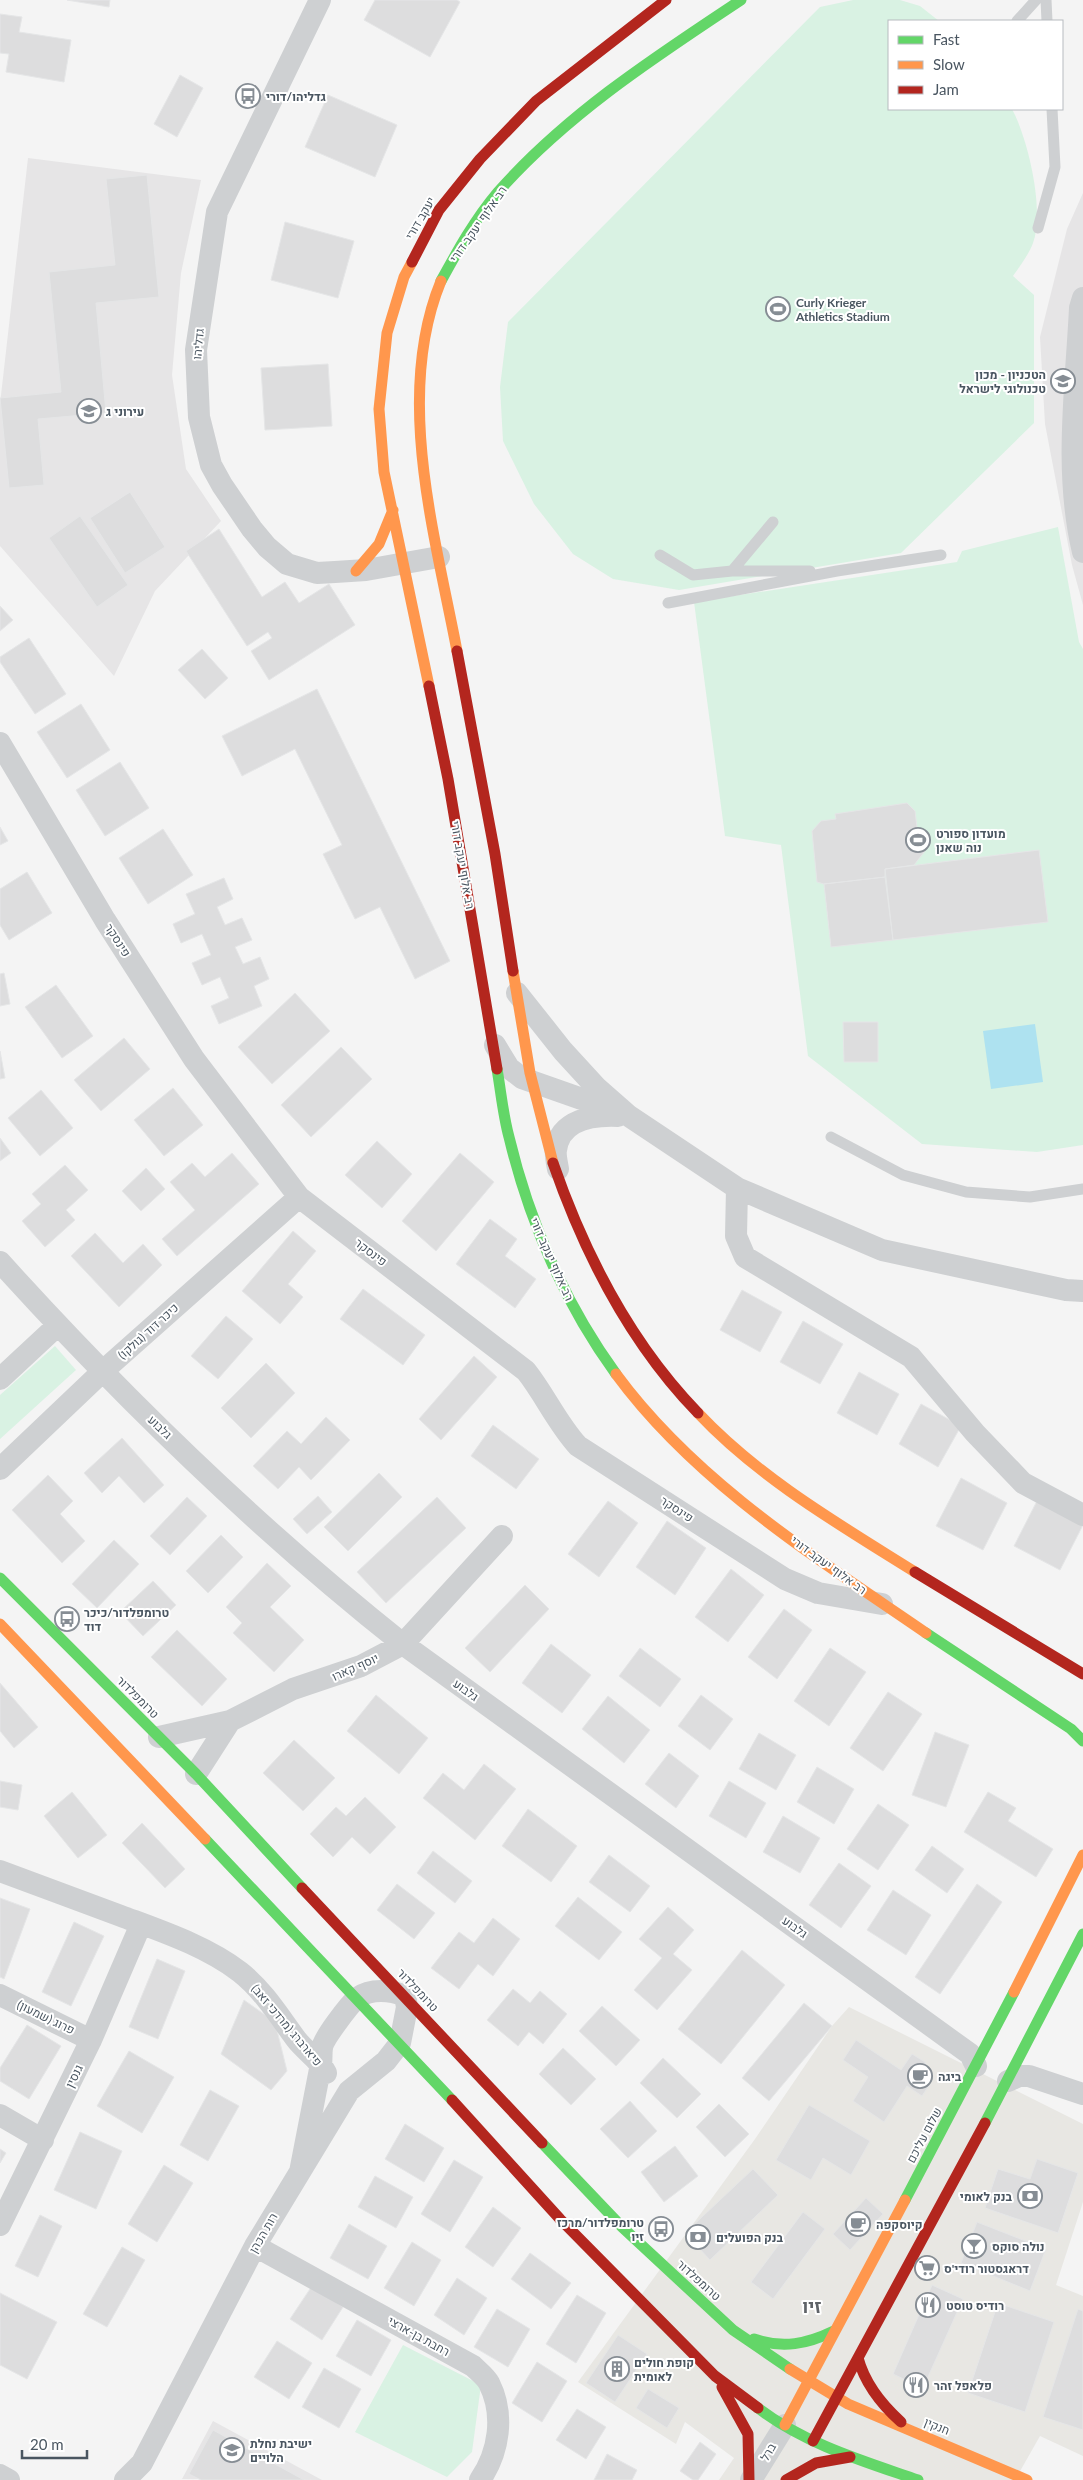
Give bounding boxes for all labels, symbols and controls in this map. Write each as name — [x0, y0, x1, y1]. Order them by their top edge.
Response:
legend — [888, 20, 1063, 110]
text: Fast — [933, 30, 960, 48]
text: Slow — [933, 55, 965, 73]
text: Jam — [933, 80, 959, 98]
bus stop icon: גדליהו/דורי — [235, 83, 261, 109]
place label: גדליהו/דורי — [266, 89, 326, 104]
street label: רב אלוף יעקב דורי — [446, 183, 510, 265]
street label: יעקב דורי — [402, 194, 438, 242]
place label: Curly Krieger Athletics Stadium — [795, 295, 890, 324]
sports icon: Curly Krieger Athletics Stadium — [765, 296, 791, 322]
street label: גדליהו — [189, 327, 207, 360]
place label: הטכניון - מכון טכנולוגי לישראל — [959, 367, 1046, 396]
school or university icon: הטכניון - מכון טכנולוגי לישראל — [1050, 368, 1076, 394]
school or university icon: עירוני ג — [76, 398, 102, 424]
place label: עירוני ג — [106, 404, 144, 419]
street label: רב אלוף יעקב דורי — [448, 820, 478, 910]
place label: מועדון ספורט נוה שאנן — [936, 826, 1006, 855]
sports icon: מועדון ספורט נוה שאנן — [905, 827, 931, 853]
street label: פינסקר — [102, 921, 134, 959]
street label: רב אלוף יעקב דורי — [527, 1215, 577, 1303]
street label: פינסקר — [352, 1235, 390, 1269]
street label: כיכר דוד (גולקו) — [115, 1300, 181, 1362]
street label: גלבוע — [145, 1412, 175, 1442]
street label: פינסקר — [658, 1493, 696, 1525]
street label: רב אלוף יעקב דורי — [788, 1533, 870, 1597]
place label: טרומפלדור/כיכר דוד — [84, 1605, 170, 1634]
bus stop icon: טרומפלדור/כיכר דוד — [54, 1606, 80, 1632]
street label: יוסף קארו — [329, 1650, 381, 1684]
street label: טרומפלדור — [114, 1673, 162, 1721]
street label: גלבוע — [450, 1676, 482, 1704]
street label: גלבוע — [779, 1913, 811, 1941]
street label: טרומפלדור — [394, 1965, 442, 2015]
street label: פיארברג (מרדכי זאב) — [248, 1981, 326, 2069]
street label: פרוג (שמעון) — [15, 1997, 77, 2037]
street label: גנסין — [62, 2062, 86, 2090]
cafe icon: ביגה — [907, 2063, 933, 2089]
place label: ביגה — [938, 2069, 962, 2084]
street label: שלום עליכם — [903, 2105, 945, 2165]
bank icon: בנק לאומי — [1017, 2183, 1043, 2209]
place label: בנק לאומי — [960, 2189, 1012, 2204]
street label: רות הכהן — [246, 2210, 280, 2256]
cafe icon: קיוסקפה — [845, 2211, 871, 2237]
place label: טרומפלדור/מרכז זיו — [557, 2215, 644, 2244]
bus stop icon: טרומפלדור/מרכז זיו — [648, 2216, 674, 2242]
place label: קיוסקפה — [876, 2217, 923, 2232]
bank icon: בנק הפועלים — [685, 2224, 711, 2250]
place label: בנק הפועלים — [716, 2230, 784, 2245]
bar icon: נולה סוקס — [961, 2233, 987, 2259]
place label: נולה סוקס — [992, 2239, 1045, 2254]
supermarket icon: דראגסטור רודי'ס — [914, 2255, 940, 2281]
street label: טרומפלדור — [674, 2256, 724, 2304]
place label: דראגסטור רודי'ס — [944, 2261, 1029, 2276]
restaurant icon: רודיס טוסט — [915, 2292, 941, 2318]
district label: זיו — [803, 2295, 821, 2317]
place label: רודיס טוסט — [946, 2298, 1004, 2313]
street label: רחבת בן-ארצי — [386, 2313, 452, 2359]
place label: קופת חולים לאומית — [634, 2355, 694, 2384]
building icon: קופת חולים לאומית — [604, 2356, 630, 2382]
restaurant icon: פלאפל זהר — [903, 2372, 929, 2398]
place label: פלאפל זהר — [934, 2378, 992, 2393]
street label: חנקין — [922, 2414, 952, 2438]
scale bar — [22, 2428, 88, 2460]
text: 20 m — [30, 2435, 64, 2453]
place label: ישיבת נחלת הלויים — [250, 2436, 312, 2465]
school or university icon: ישיבת נחלת הלויים — [219, 2437, 245, 2463]
street label: ברל — [757, 2440, 780, 2464]

